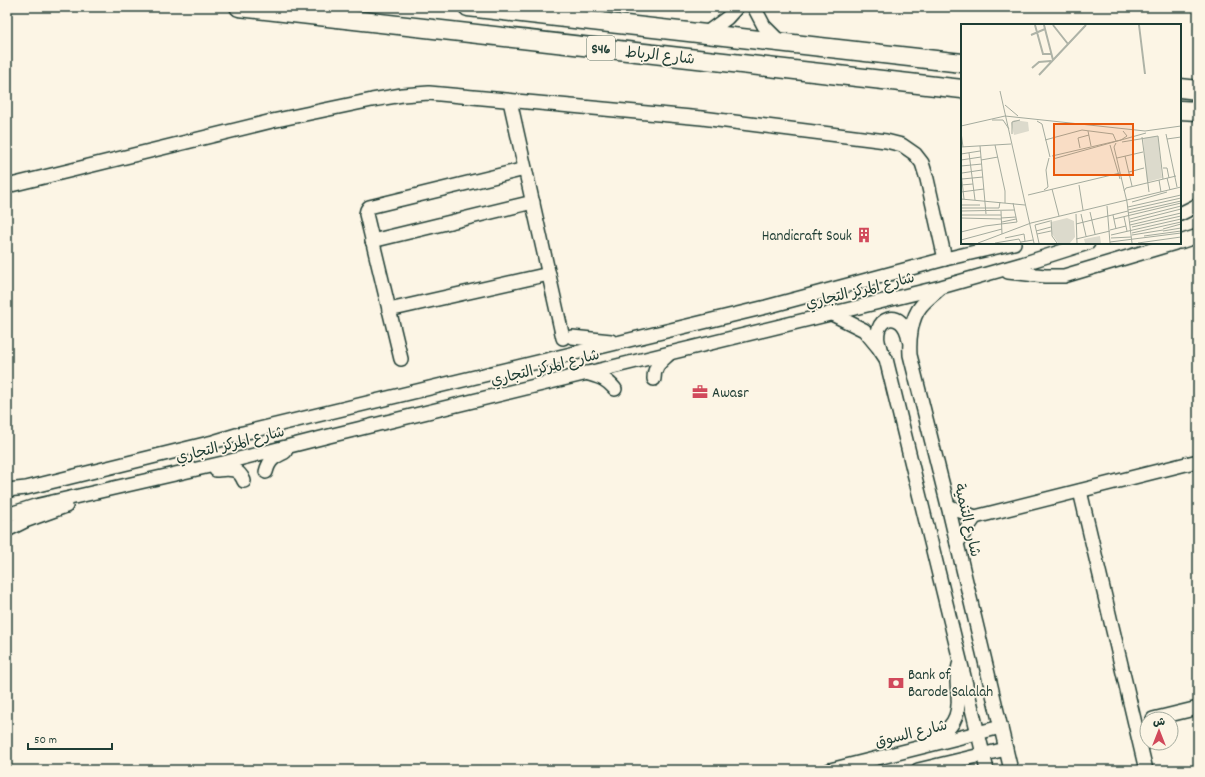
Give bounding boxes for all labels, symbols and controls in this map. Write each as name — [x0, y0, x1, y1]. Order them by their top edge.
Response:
inset map — [961, 24, 1181, 244]
road number: S46 — [587, 36, 615, 60]
street label: شارع الرباط — [624, 42, 696, 72]
place label: Handicraft Souk — [762, 226, 852, 248]
building icon: Handicraft Souk — [855, 226, 873, 244]
street label: شارع المركز التجاري — [804, 268, 917, 316]
street label: شارع المركز التجاري — [489, 345, 602, 393]
office icon: Awasr — [691, 383, 709, 401]
place label: Awasr — [712, 383, 749, 405]
street label: شارع المركز التجاري — [174, 422, 287, 470]
street label: شارع التنمية — [947, 482, 985, 559]
place label: Bank of Barode Salalah — [908, 665, 993, 704]
bank icon: Bank of Barode Salalah — [887, 674, 905, 692]
north arrow — [1139, 711, 1179, 751]
street label: شارع السوق — [873, 715, 950, 755]
text: ش — [1153, 715, 1165, 731]
scale bar — [28, 725, 112, 751]
text: 50 m — [34, 732, 57, 749]

